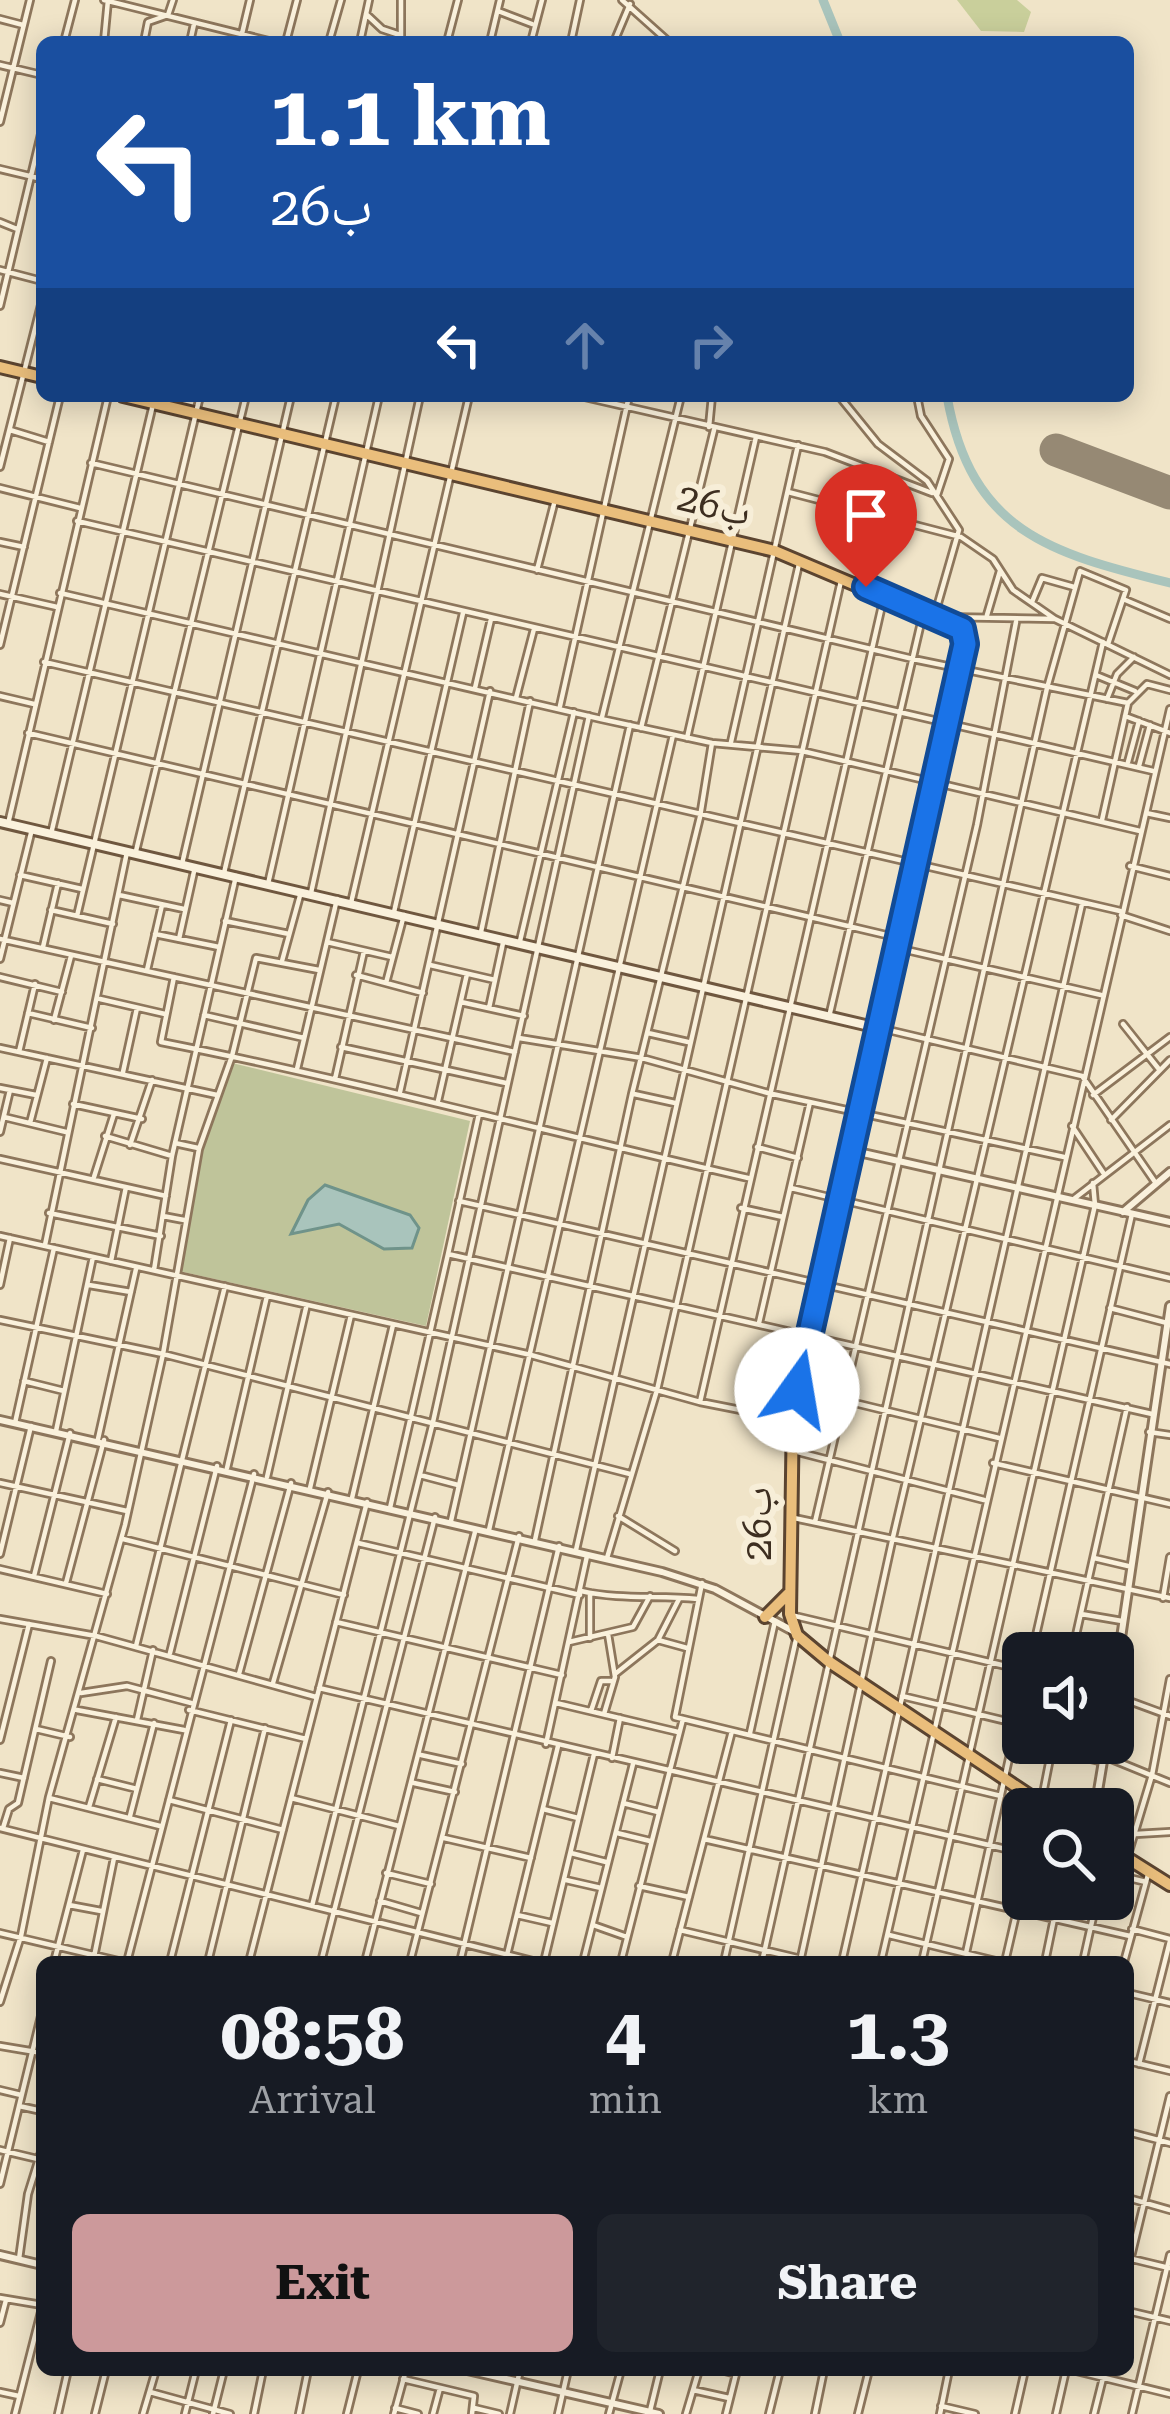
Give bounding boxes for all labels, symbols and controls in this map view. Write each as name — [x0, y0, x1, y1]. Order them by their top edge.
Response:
text: 1.1 km — [270, 67, 551, 165]
icon: left — [72, 84, 228, 240]
text: 26ب — [270, 175, 372, 238]
icon: left — [426, 312, 492, 378]
icon: ahead — [552, 312, 618, 378]
icon: right — [678, 312, 744, 378]
pin — [815, 464, 917, 587]
street label: 26ب — [673, 474, 755, 536]
icon: arrive — [833, 482, 899, 548]
position arrow — [734, 1327, 860, 1453]
street label: 26ب — [735, 1487, 781, 1561]
map controls — [1002, 1632, 1134, 1920]
button: sound — [1002, 1632, 1134, 1764]
button: search — [1002, 1788, 1134, 1920]
text: 08:58 — [220, 1992, 404, 2077]
text: 4 — [605, 1992, 645, 2077]
text: 1.3 — [846, 1992, 950, 2077]
text: Arrival — [249, 2077, 376, 2123]
text: min — [589, 2077, 662, 2123]
text: km — [868, 2077, 928, 2123]
button: Exit — [72, 2214, 573, 2352]
button: Share — [597, 2214, 1098, 2352]

